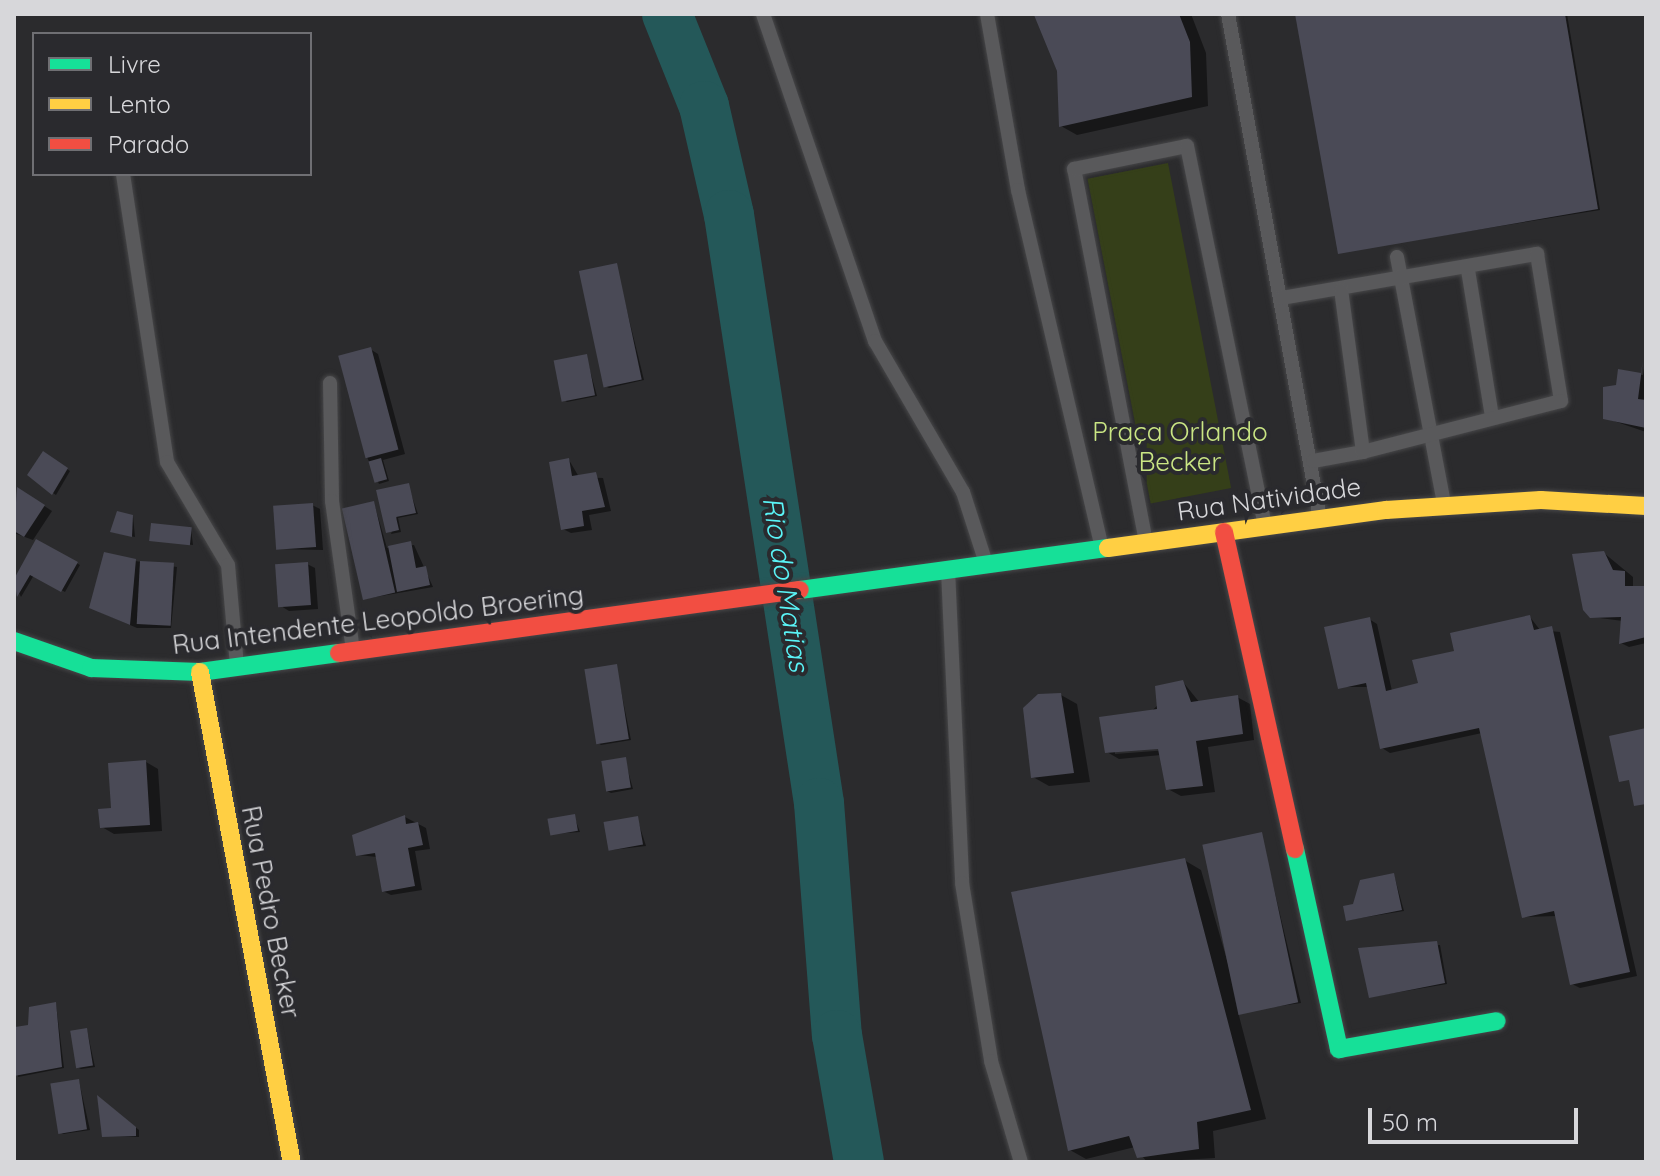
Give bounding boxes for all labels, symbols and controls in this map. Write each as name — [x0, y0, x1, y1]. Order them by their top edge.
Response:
legend — [32, 32, 312, 176]
text: Livre — [108, 49, 161, 79]
text: Lento — [108, 89, 171, 119]
text: Parado — [108, 129, 189, 159]
park label: Praça Orlando Becker — [1092, 416, 1268, 478]
street label: Rua Natividade — [1175, 471, 1363, 527]
water label: Rio do Matias — [756, 494, 816, 674]
street label: Rua Intendente Leopoldo Broering — [171, 579, 585, 661]
street label: Rua Pedro Becker — [235, 803, 307, 1021]
scale bar — [1372, 1092, 1582, 1142]
text: 50 m — [1382, 1107, 1438, 1137]

